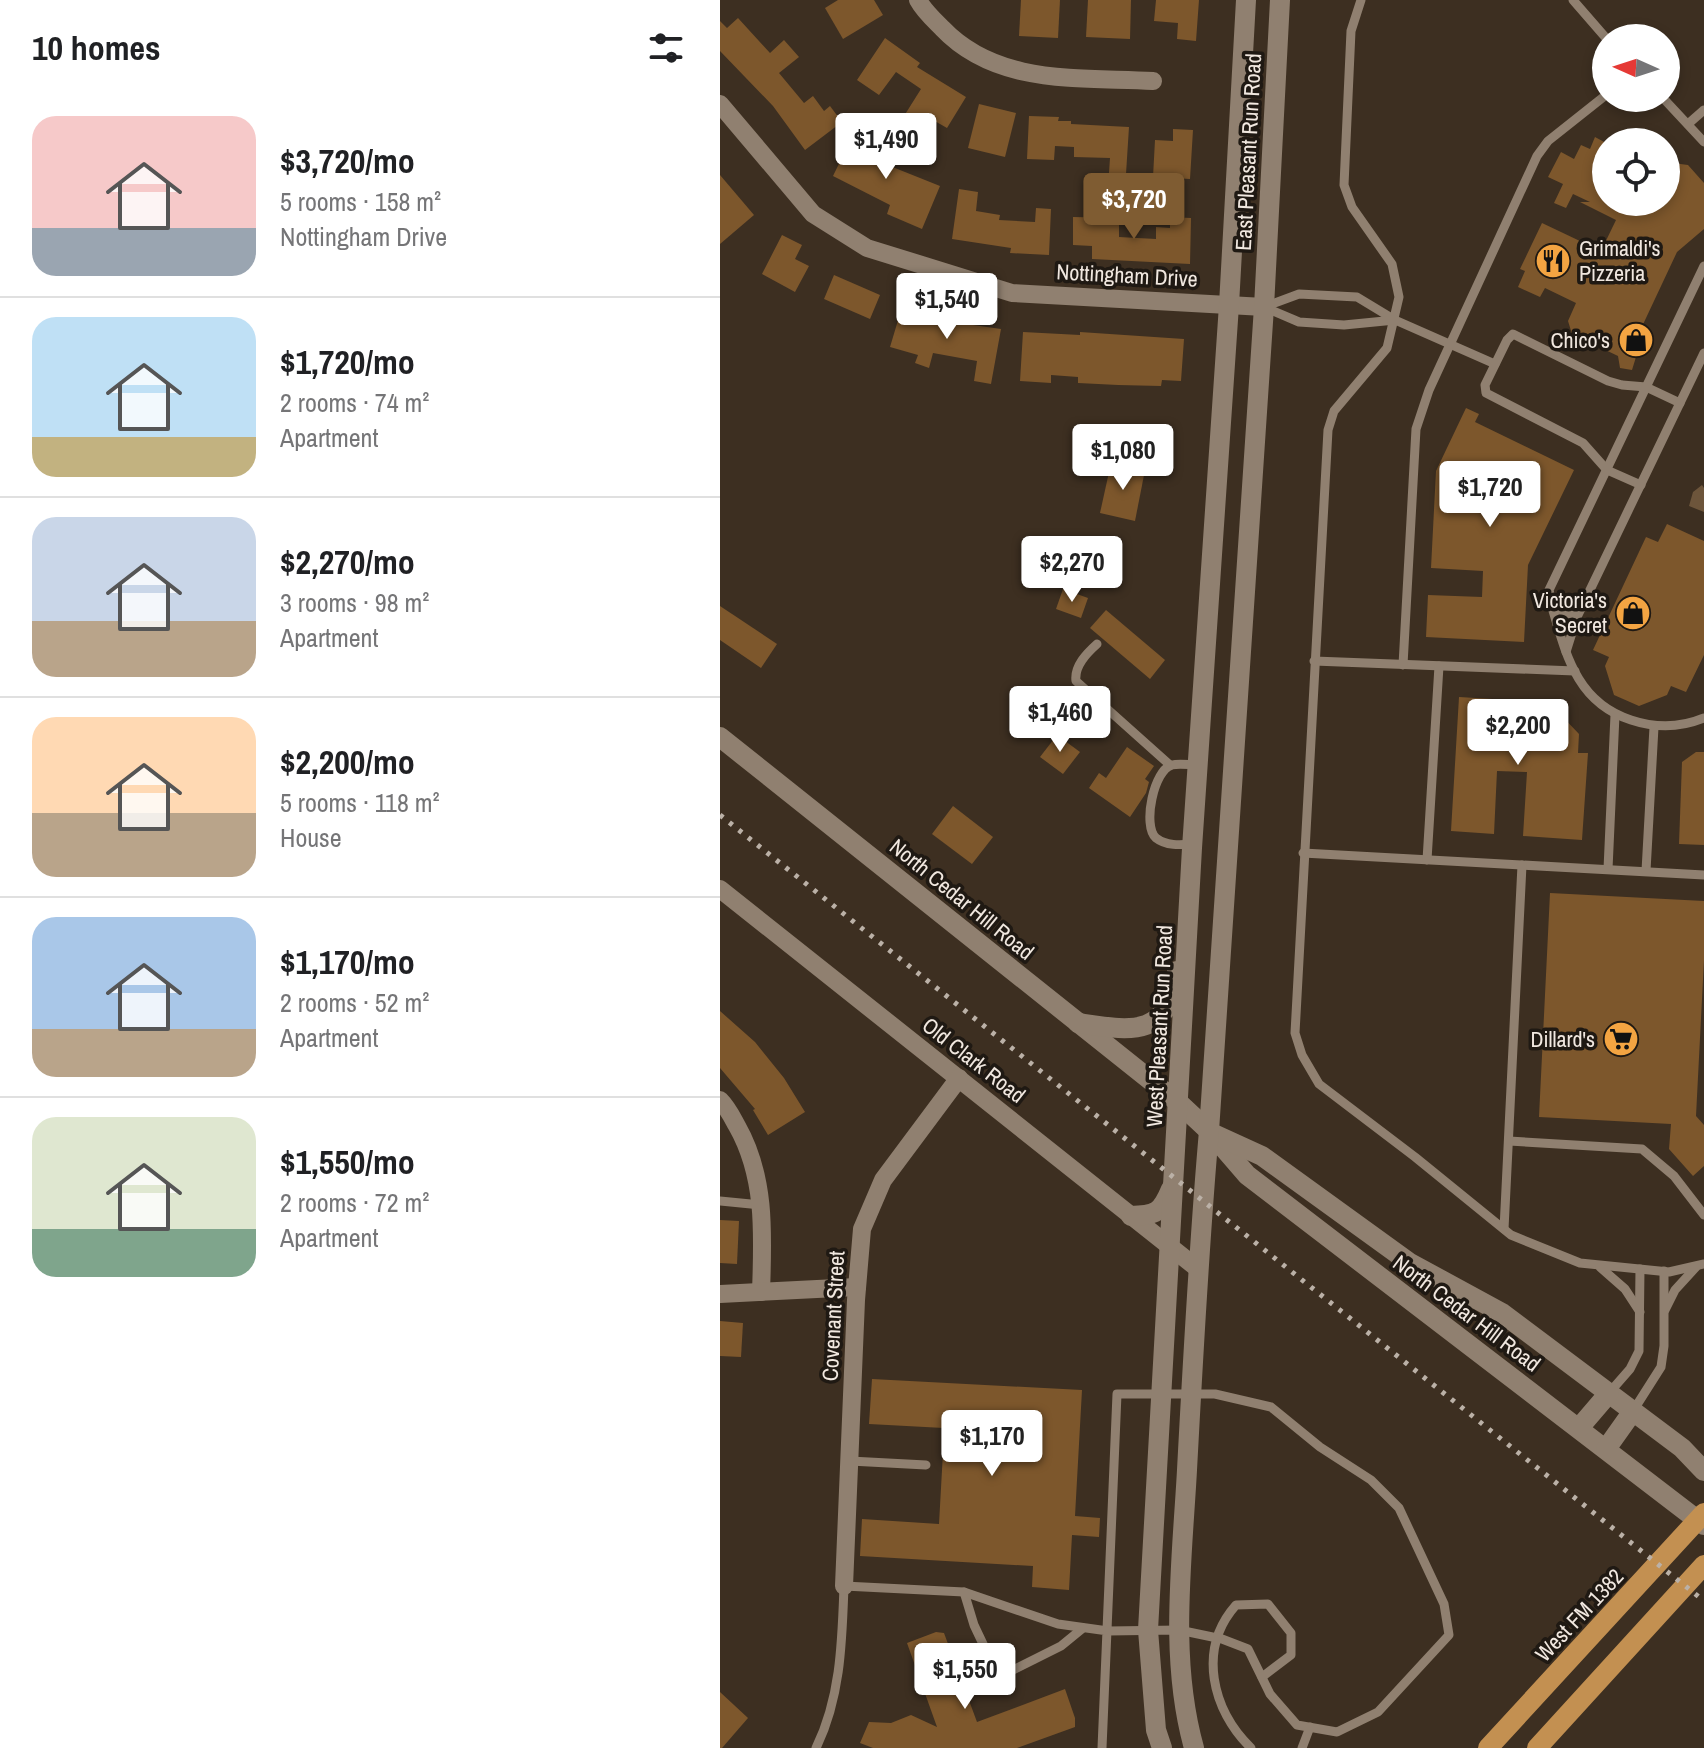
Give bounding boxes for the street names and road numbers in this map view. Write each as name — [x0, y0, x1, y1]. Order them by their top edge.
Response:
street label: East Pleasant Run Road — [1228, 53, 1268, 251]
street label: Nottingham Drive — [1056, 256, 1198, 294]
street label: North Cedar Hill Road — [884, 832, 1040, 966]
street label: West Pleasant Run Road — [1139, 924, 1179, 1128]
street label: Old Clark Road — [916, 1010, 1032, 1110]
street label: North Cedar Hill Road — [1387, 1248, 1547, 1378]
street label: Covenant Street — [815, 1250, 851, 1382]
street label: West FM 1382 — [1528, 1562, 1630, 1668]

